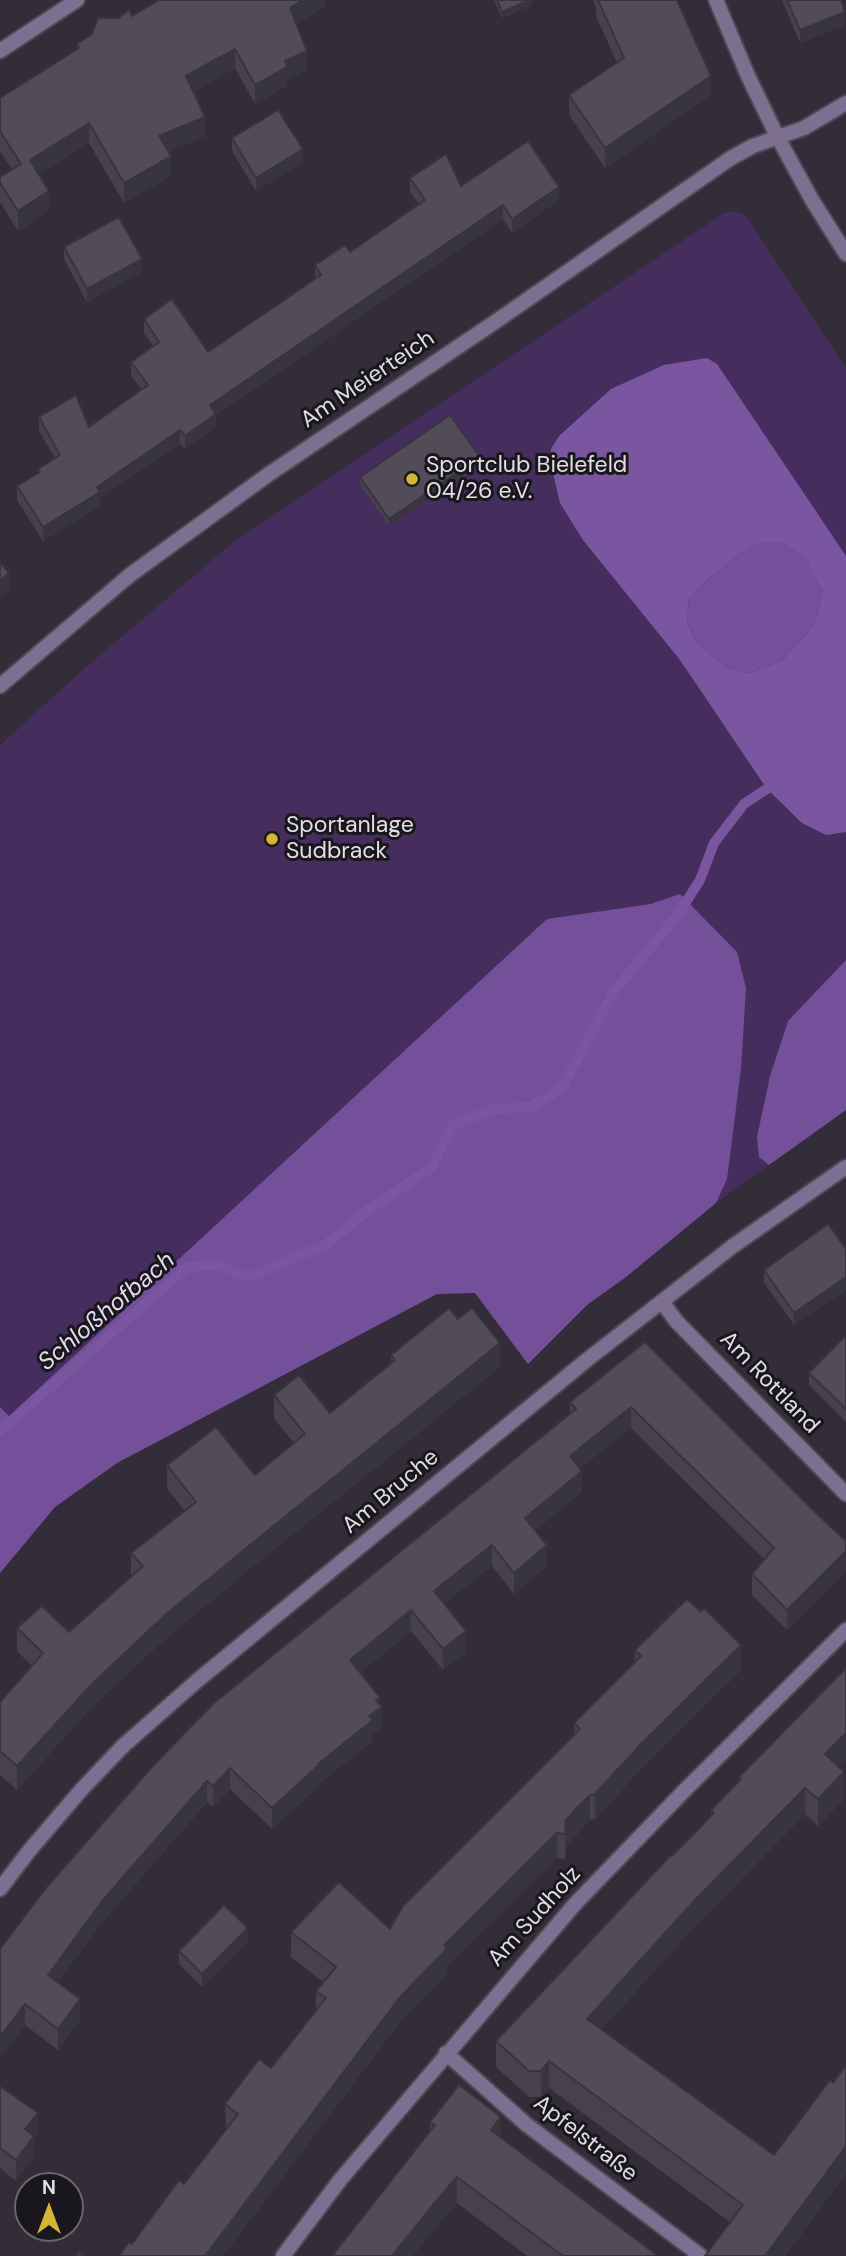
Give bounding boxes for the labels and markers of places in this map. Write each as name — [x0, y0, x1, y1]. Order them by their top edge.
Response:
place label: Sportclub Bielefeld 04/26 e.V. — [426, 452, 627, 506]
marker: Sportclub Bielefeld 04/26 e.V. — [404, 471, 420, 487]
place label: Sportanlage Sudbrack — [286, 812, 414, 866]
marker: Sportanlage Sudbrack — [264, 831, 280, 847]

